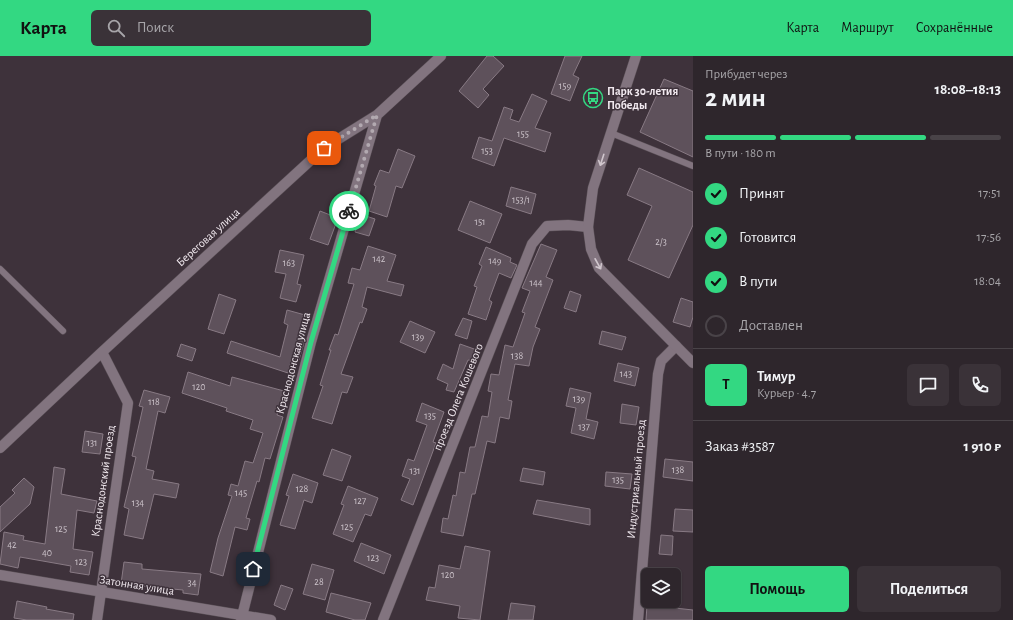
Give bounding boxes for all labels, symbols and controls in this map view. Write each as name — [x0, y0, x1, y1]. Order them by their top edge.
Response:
search box — [91, 10, 371, 46]
icon: search — [105, 17, 127, 39]
text: Карта — [20, 19, 67, 38]
text: Поиск — [137, 20, 174, 35]
text: Карта — [786, 21, 819, 35]
text: Маршрут — [841, 21, 894, 35]
text: Сохранённые — [916, 21, 993, 35]
text: Прибудет через — [705, 68, 787, 81]
house number: 159 — [559, 81, 571, 91]
text: 18:08–18:13 — [935, 82, 1001, 97]
place label: Парк 30-летия Победы — [607, 85, 678, 111]
text: 2 мин — [705, 85, 766, 111]
bus stop icon: Парк 30-летия Победы — [582, 87, 604, 109]
house number: 155 — [517, 129, 529, 139]
pin — [307, 131, 341, 165]
icon: bag — [313, 137, 335, 159]
house number: 153 — [481, 146, 493, 156]
text: В пути · 180 m — [705, 147, 776, 160]
one-way arrow — [598, 153, 605, 166]
icon: check — [705, 183, 727, 205]
text: Принят — [739, 186, 784, 201]
text: 17:51 — [978, 187, 1001, 200]
courier — [329, 191, 369, 231]
house number: 153/1 — [512, 195, 530, 205]
icon: bike — [338, 200, 360, 222]
street label: Береговая улица — [174, 205, 243, 269]
house number: 151 — [474, 217, 486, 227]
icon: check — [705, 227, 727, 249]
text: Готовится — [739, 230, 796, 245]
text: 17:56 — [977, 231, 1001, 244]
house number: 2/3 — [655, 237, 667, 247]
house number: 142 — [373, 254, 386, 264]
house number: 149 — [489, 256, 502, 266]
house number: 163 — [283, 258, 295, 268]
one-way arrow — [595, 258, 602, 270]
icon: check — [705, 271, 727, 293]
text: В пути — [739, 274, 777, 289]
text: 18:04 — [974, 275, 1001, 288]
house number: 144 — [529, 278, 543, 288]
street label: Краснодонская улица — [274, 310, 313, 415]
text: Доставлен — [739, 318, 803, 333]
house number: 139 — [412, 332, 424, 342]
street label: проезд Олега Кошевого — [431, 342, 485, 452]
house number: 138 — [511, 351, 523, 361]
button: chat — [907, 364, 949, 406]
button: phone — [959, 364, 1001, 406]
house number: 143 — [620, 369, 632, 379]
text: Тимур — [757, 369, 796, 384]
text: Т — [722, 377, 730, 392]
house number: 120 — [192, 382, 206, 392]
text: Курьер · 4.7 — [757, 387, 816, 400]
house number: 139 — [573, 394, 585, 404]
house number: 118 — [148, 397, 160, 407]
house number: 135 — [424, 411, 436, 421]
street label: Индустриальный проезд — [625, 419, 648, 539]
house number: 137 — [578, 422, 590, 432]
street label: Краснодонский проезд — [89, 424, 117, 538]
house number: 131 — [87, 438, 98, 448]
text: Заказ #3587 — [705, 439, 775, 454]
text: 1 910 ₽ — [964, 439, 1001, 454]
house number: 138 — [672, 465, 684, 475]
house number: 131 — [410, 466, 421, 476]
house number: 135 — [612, 475, 624, 485]
house number: 128 — [296, 484, 309, 494]
house number: 145 — [235, 488, 247, 498]
house number: 127 — [354, 496, 366, 506]
house number: 134 — [132, 498, 144, 508]
house number: 125 — [341, 522, 353, 532]
house number: 125 — [55, 524, 67, 534]
house number: 42 — [7, 540, 17, 550]
house number: 40 — [42, 548, 52, 558]
pin — [236, 552, 270, 586]
house number: 123 — [367, 553, 379, 563]
house number: 123 — [75, 557, 87, 567]
icon: home — [242, 558, 264, 580]
button: Помощь — [705, 566, 849, 612]
button: Поделиться — [857, 566, 1001, 612]
map controls — [641, 568, 681, 608]
button: layers — [641, 568, 681, 608]
house number: 120 — [441, 570, 455, 580]
street label: Затонная улица — [99, 573, 176, 598]
house number: 28 — [314, 577, 324, 587]
house number: 34 — [188, 578, 197, 588]

